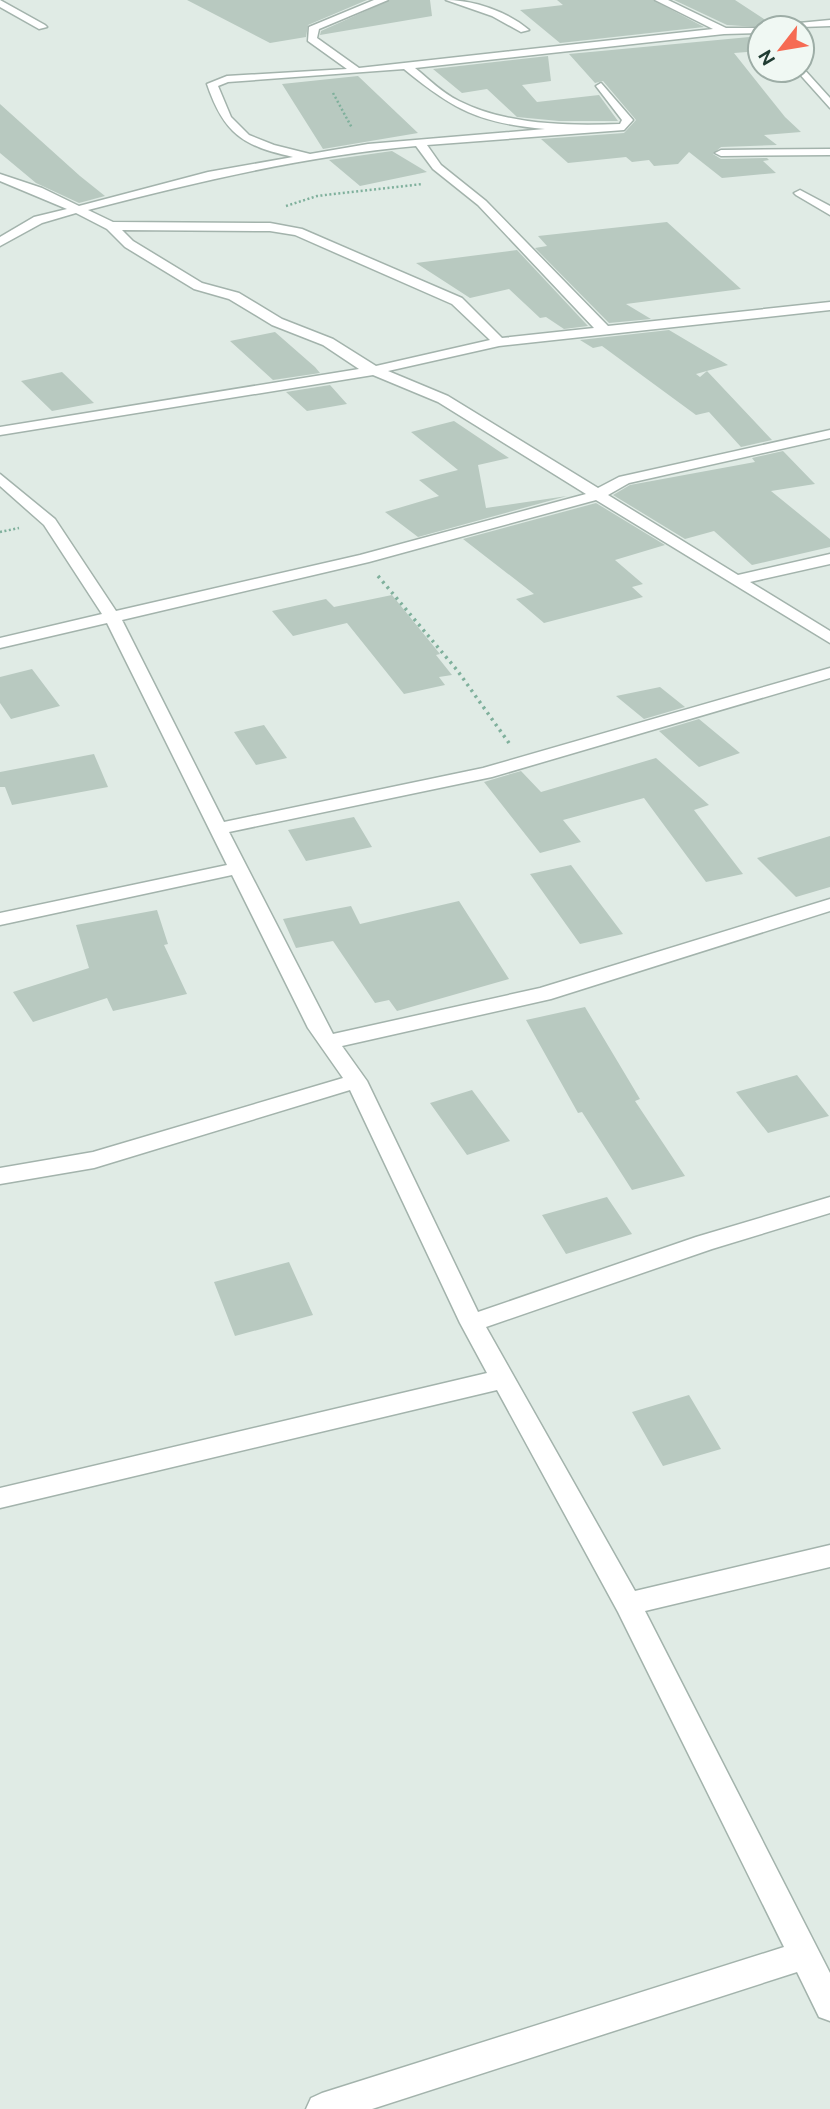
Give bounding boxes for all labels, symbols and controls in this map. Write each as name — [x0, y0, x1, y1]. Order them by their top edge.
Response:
north arrow — [746, 14, 816, 84]
text: N — [753, 46, 780, 70]

